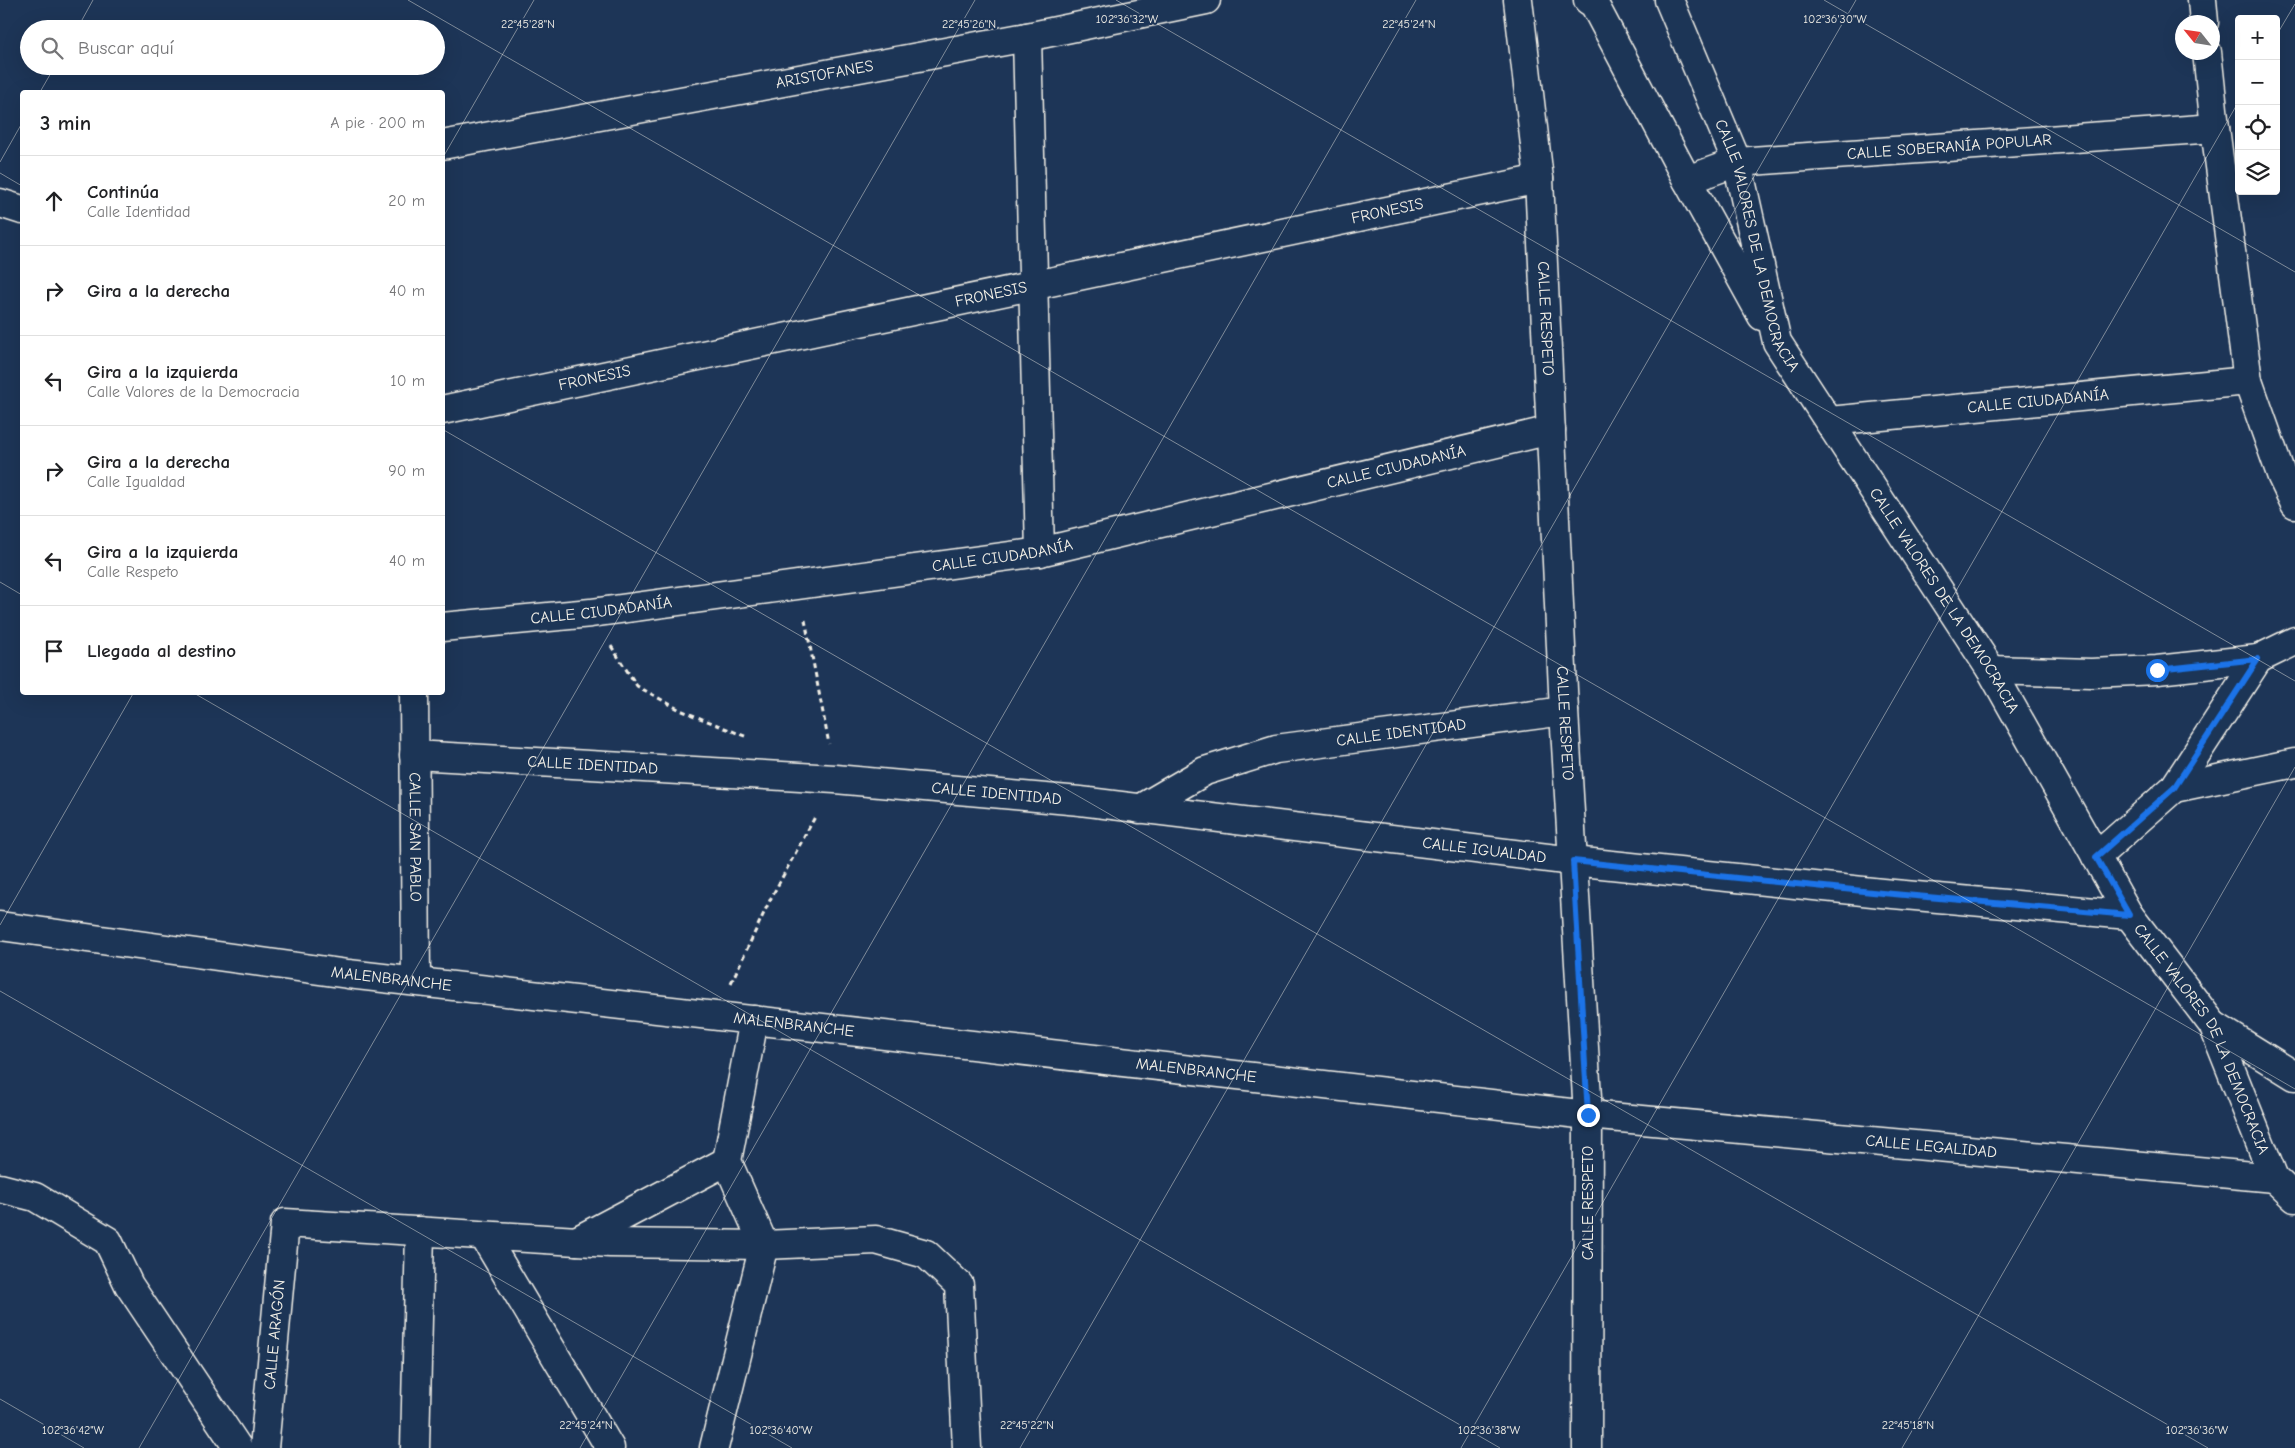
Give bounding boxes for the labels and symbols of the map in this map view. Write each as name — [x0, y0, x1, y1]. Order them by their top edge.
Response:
text: 102°36'32"W — [1096, 12, 1159, 26]
text: 102°36'30"W — [1803, 12, 1867, 26]
north arrow — [2175, 15, 2220, 60]
text: 22°45'28"N — [501, 17, 555, 31]
text: 22°45'26"N — [942, 17, 996, 31]
text: 22°45'24"N — [1382, 17, 1436, 31]
street label: ARISTOFANES — [774, 57, 875, 92]
street label: CALLE VALORES DE LA DEMOCRACIA — [1711, 117, 1803, 375]
street label: CALLE SOBERANÍA POPULAR — [1846, 131, 2053, 163]
street label: FRONESIS — [1350, 195, 1425, 227]
street label: CALLE RESPETO — [1534, 261, 1557, 376]
street label: FRONESIS — [953, 278, 1029, 311]
street label: FRONESIS — [557, 361, 632, 394]
street label: CALLE CIUDADANÍA — [1966, 385, 2110, 417]
street label: CALLE CIUDADANÍA — [1325, 442, 1467, 492]
street label: CALLE VALORES DE LA DEMOCRACIA — [1866, 485, 2022, 716]
street label: CALLE CIUDADANÍA — [931, 536, 1074, 576]
street label: CALLE CIUDADANÍA — [530, 593, 673, 628]
route start — [2146, 659, 2169, 682]
street label: CALLE RESPETO — [1553, 666, 1577, 781]
street label: CALLE IDENTIDAD — [1335, 715, 1467, 750]
street label: CALLE IDENTIDAD — [527, 752, 659, 778]
street label: CALLE SAN PABLO — [406, 772, 424, 902]
street label: CALLE IDENTIDAD — [931, 779, 1063, 808]
street label: CALLE IGUALDAD — [1421, 834, 1547, 867]
street label: CALLE VALORES DE LA DEMOCRACIA — [2130, 920, 2273, 1157]
street label: MALENBRANCHE — [330, 963, 453, 995]
street label: MALENBRANCHE — [733, 1009, 855, 1041]
street label: MALENBRANCHE — [1135, 1055, 1258, 1086]
route end — [1577, 1104, 1600, 1127]
street label: CALLE LEGALIDAD — [1865, 1132, 1998, 1162]
street label: CALLE RESPETO — [1579, 1146, 1597, 1260]
street label: CALLE ARAGÓN — [260, 1279, 289, 1390]
text: 22°45'24"N — [559, 1418, 613, 1432]
text: 22°45'22"N — [1000, 1418, 1054, 1432]
text: 22°45'18"N — [1882, 1418, 1934, 1432]
text: 102°36'42"W — [42, 1423, 105, 1437]
text: 102°36'40"W — [749, 1423, 813, 1437]
text: 102°36'38"W — [1458, 1423, 1521, 1437]
text: 102°36'36"W — [2166, 1423, 2229, 1437]

